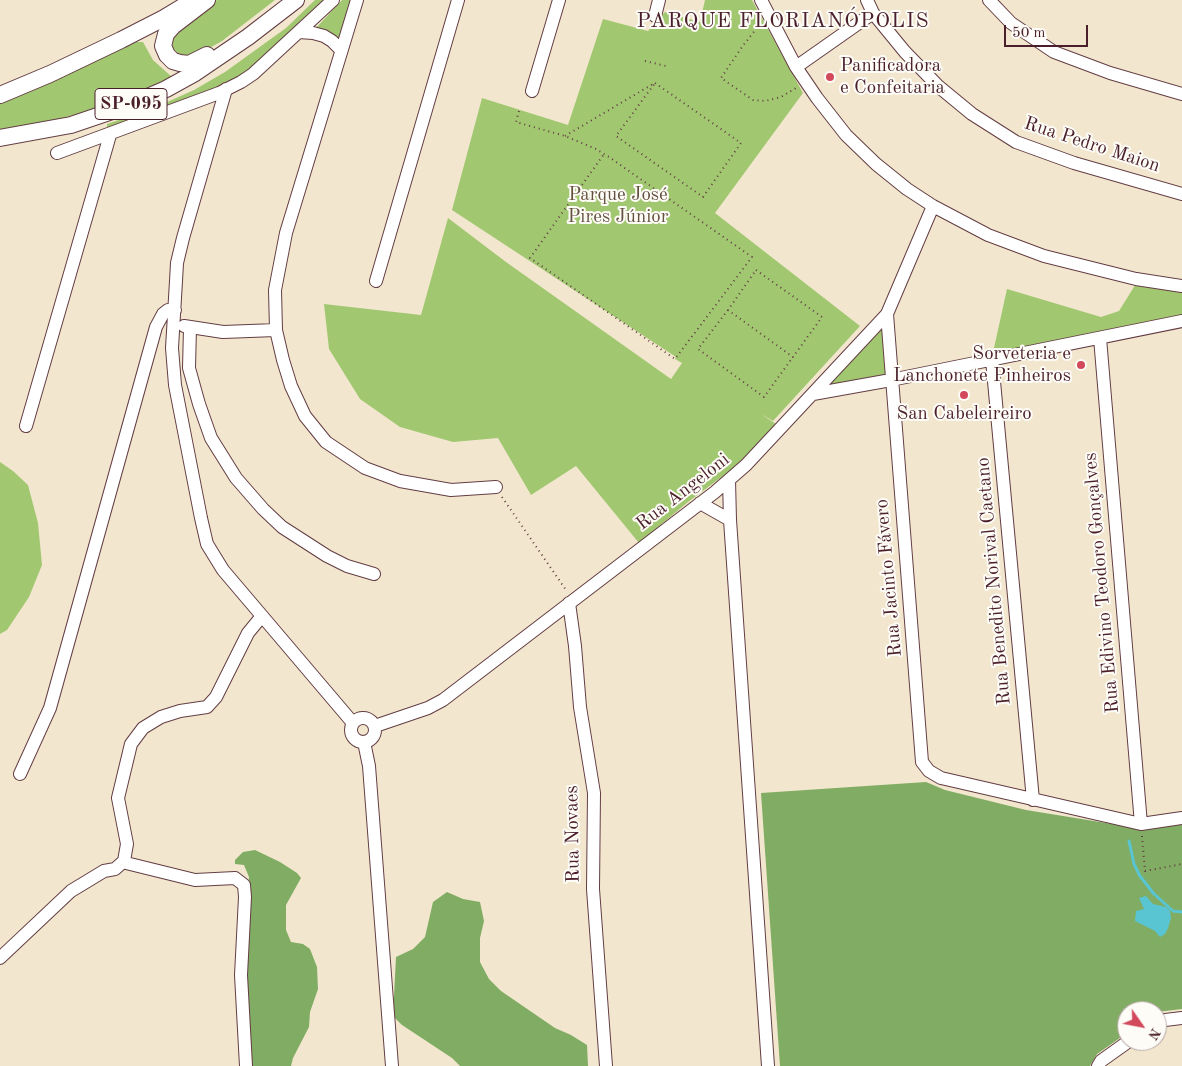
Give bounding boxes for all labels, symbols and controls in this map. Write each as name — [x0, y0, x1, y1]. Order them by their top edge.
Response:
district label: PARQUE FLORIANÓPOLIS — [634, 8, 932, 34]
scale bar — [1007, 15, 1091, 47]
text: 50 m — [1012, 26, 1046, 41]
place label: Panificadora e Confeitaria — [840, 55, 945, 99]
marker: Panificadora e Confeitaria — [824, 71, 836, 83]
road number: SP-095 — [95, 88, 167, 120]
street label: Rua Pedro Maion — [1021, 112, 1163, 178]
park label: Parque José Pires Júnior — [567, 184, 669, 228]
place label: Sorveteria e Lanchonete Pinheiros — [893, 343, 1071, 387]
marker: Sorveteria e Lanchonete Pinheiros — [1075, 359, 1087, 371]
marker: San Cabeleireiro — [958, 389, 970, 401]
place label: San Cabeleireiro — [896, 403, 1032, 425]
street label: Rua Angeloni — [632, 448, 734, 536]
street label: Rua Edivino Teodoro Gonçalves — [1079, 452, 1125, 714]
street label: Rua Benedito Norival Caetano — [972, 456, 1016, 706]
street label: Rua Jacinto Fávero — [871, 498, 907, 658]
street label: Rua Novaes — [561, 785, 585, 883]
north arrow — [1117, 1001, 1167, 1051]
text: N — [1145, 1025, 1163, 1042]

